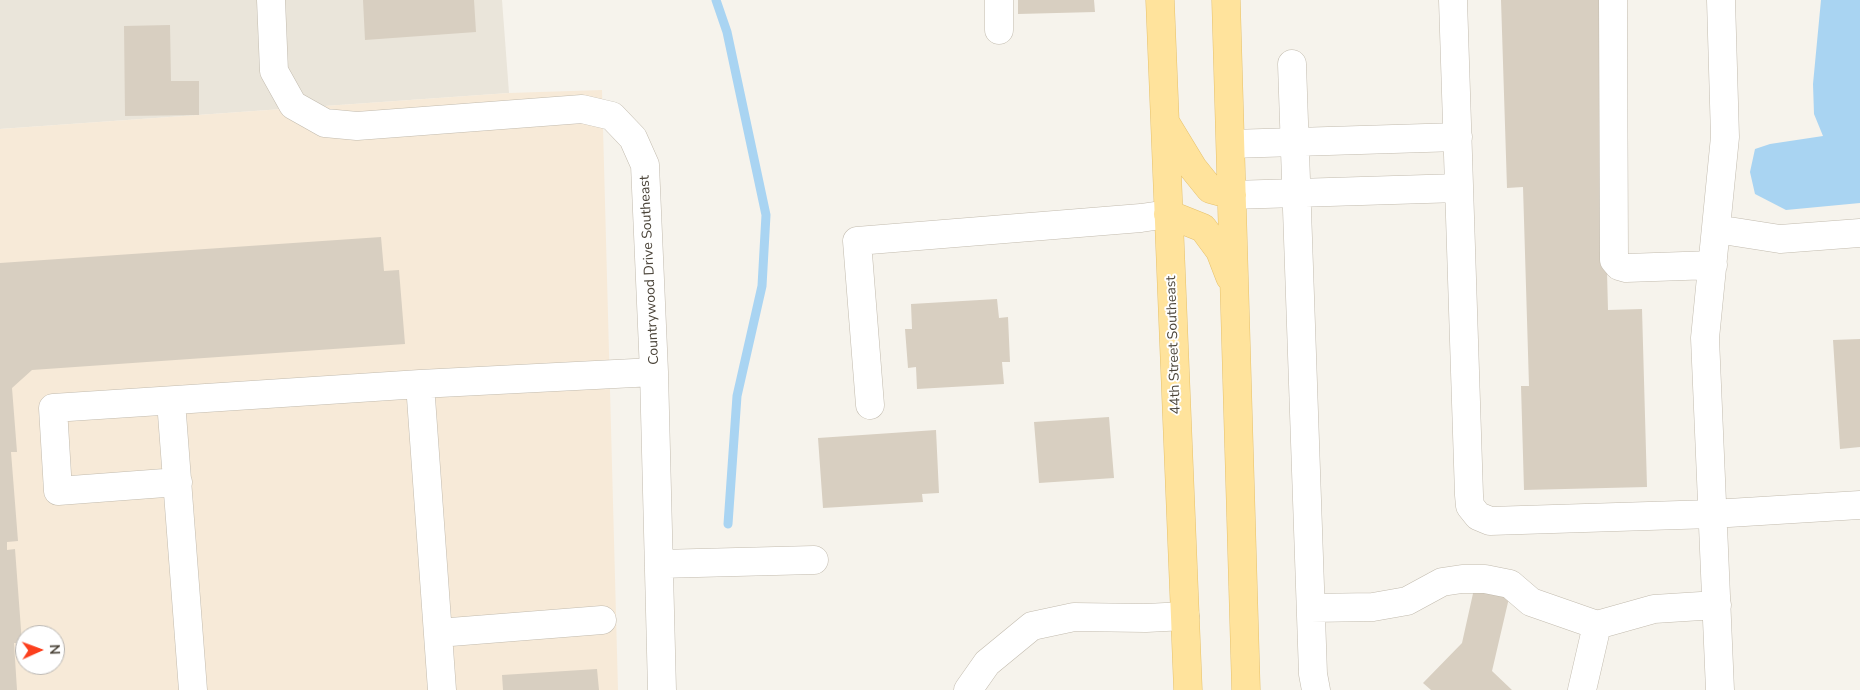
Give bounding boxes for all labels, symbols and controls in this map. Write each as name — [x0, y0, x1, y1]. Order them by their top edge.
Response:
street label: Countrywood Drive Southeast — [637, 175, 663, 365]
street label: 44th Street Southeast — [1163, 275, 1185, 415]
north arrow — [15, 625, 65, 675]
text: N — [45, 644, 64, 655]

